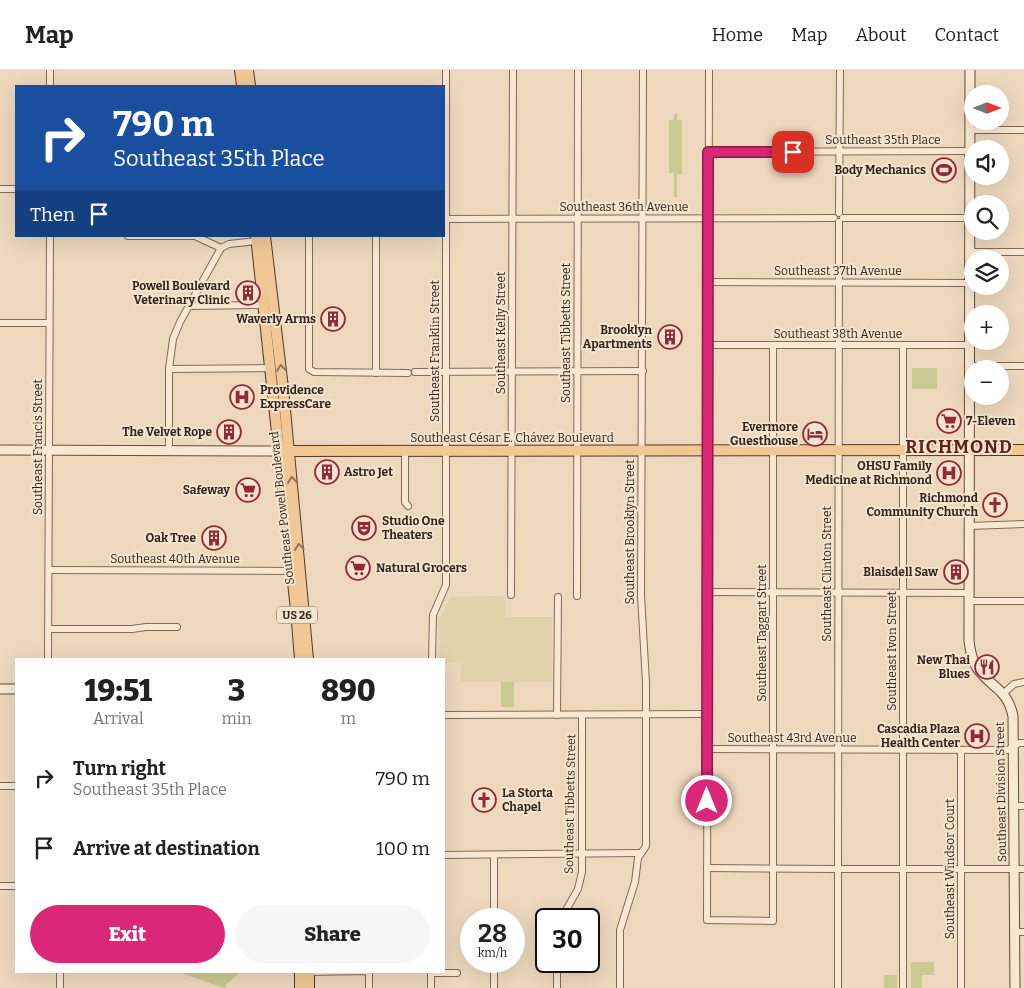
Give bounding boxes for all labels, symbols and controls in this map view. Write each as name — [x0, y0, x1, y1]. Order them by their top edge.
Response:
text: Map — [25, 21, 74, 49]
text: Home — [712, 24, 763, 46]
text: Map — [791, 24, 827, 46]
text: About — [855, 24, 906, 46]
text: Contact — [934, 24, 999, 46]
north arrow — [964, 85, 1009, 130]
map controls — [964, 85, 1009, 405]
text: 790 m — [113, 103, 214, 145]
icon: right — [30, 105, 95, 170]
pin — [772, 131, 814, 173]
street label: Southeast 35th Place — [825, 133, 941, 147]
icon: arrive — [779, 138, 807, 166]
button: sound — [964, 140, 1009, 185]
text: Southeast 35th Place — [113, 145, 325, 172]
sports icon: Body Mechanics — [931, 157, 957, 183]
place label: Body Mechanics — [834, 163, 926, 177]
button: search — [964, 195, 1009, 240]
icon: arrive — [85, 200, 113, 228]
street label: Southeast 36th Avenue — [560, 200, 688, 214]
text: Then — [30, 203, 75, 226]
button: layers — [964, 250, 1009, 295]
street label: Southeast Tibbetts Street — [559, 262, 573, 403]
street label: Southeast 37th Avenue — [774, 264, 902, 278]
street label: Southeast Kelly Street — [494, 271, 508, 394]
place label: Powell Boulevard Veterinary Clinic — [132, 279, 231, 307]
street label: Southeast Franklin Street — [428, 279, 442, 422]
building icon: Powell Boulevard Veterinary Clinic — [235, 280, 261, 306]
button: + — [964, 305, 1009, 350]
building icon: Waverly Arms — [320, 306, 346, 332]
place label: Waverly Arms — [236, 312, 316, 326]
place label: Brooklyn Apartments — [583, 323, 652, 351]
building icon: Brooklyn Apartments — [657, 324, 683, 350]
street label: Southeast 38th Avenue — [774, 327, 902, 341]
button: − — [964, 360, 1009, 405]
one-way arrow — [276, 363, 287, 371]
street label: Southeast Francis Street — [31, 378, 45, 515]
place label: Providence ExpressCare — [260, 383, 331, 411]
hospital icon: Providence ExpressCare — [229, 384, 255, 410]
supermarket icon: 7-Eleven — [936, 408, 962, 434]
place label: 7-Eleven — [966, 414, 1016, 428]
building icon: The Velvet Rope — [216, 419, 242, 445]
place label: Evermore Guesthouse — [730, 420, 798, 448]
hotel icon: Evermore Guesthouse — [802, 421, 828, 447]
place label: The Velvet Rope — [122, 425, 212, 439]
street label: Southeast Powell Boulevard — [267, 431, 297, 585]
street label: Southeast César E. Chávez Boulevard — [410, 431, 614, 445]
district label: RICHMOND — [905, 436, 1013, 458]
building icon: Astro Jet — [314, 459, 340, 485]
street label: Southeast Brooklyn Street — [623, 459, 637, 605]
place label: OHSU Family Medicine at Richmond — [805, 459, 933, 487]
hospital icon: OHSU Family Medicine at Richmond — [936, 460, 962, 486]
place label: Astro Jet — [344, 465, 393, 479]
one-way arrow — [287, 475, 298, 483]
supermarket icon: Safeway — [235, 477, 261, 503]
place label: Safeway — [183, 483, 230, 497]
place label: Richmond Community Church — [867, 491, 979, 519]
church icon: Richmond Community Church — [982, 492, 1008, 518]
street label: Southeast Clinton Street — [820, 506, 834, 642]
place label: Studio One Theaters — [382, 514, 445, 542]
theatre icon: Studio One Theaters — [351, 515, 377, 541]
building icon: Oak Tree — [201, 525, 227, 551]
place label: Oak Tree — [146, 531, 196, 545]
one-way arrow — [294, 543, 305, 551]
street label: Southeast 40th Avenue — [110, 552, 240, 566]
supermarket icon: Natural Grocers — [345, 555, 371, 581]
building icon: Blaisdell Saw — [943, 559, 969, 585]
place label: Natural Grocers — [376, 561, 467, 575]
street label: Southeast Taggart Street — [755, 564, 769, 702]
place label: Blaisdell Saw — [863, 565, 939, 579]
street label: Southeast Ivon Street — [885, 591, 899, 711]
road number: US 26 — [277, 606, 317, 624]
place label: New Thai Blues — [917, 653, 970, 681]
restaurant icon: New Thai Blues — [974, 654, 1000, 680]
text: 19:51 — [84, 673, 152, 709]
text: 3 — [228, 673, 245, 709]
text: 890 — [321, 673, 376, 709]
text: Arrival — [93, 709, 144, 728]
text: min — [221, 709, 252, 728]
text: m — [341, 709, 356, 728]
street label: Southeast Division Street — [993, 721, 1009, 862]
place label: Cascadia Plaza Health Center — [877, 722, 960, 750]
hospital icon: Cascadia Plaza Health Center — [964, 723, 990, 749]
street label: Southeast 43rd Avenue — [727, 731, 857, 745]
street label: Southeast Tibbetts Street — [562, 733, 578, 874]
text: Turn right — [73, 757, 166, 780]
icon: right — [30, 764, 58, 792]
text: 790 m — [376, 767, 430, 790]
position arrow — [680, 774, 732, 826]
text: Southeast 35th Place — [73, 780, 227, 799]
place label: La Storta Chapel — [502, 786, 553, 814]
church icon: La Storta Chapel — [471, 787, 497, 813]
street label: Southeast Windsor Court — [943, 798, 957, 939]
icon: arrive — [30, 834, 58, 862]
text: Arrive at destination — [73, 837, 260, 860]
text: 100 m — [376, 837, 430, 860]
button: Exit — [30, 905, 225, 963]
button: Share — [235, 905, 430, 963]
speed limit sign: 30 — [535, 908, 600, 973]
text: 28 — [478, 919, 507, 949]
text: km/h — [478, 946, 507, 960]

